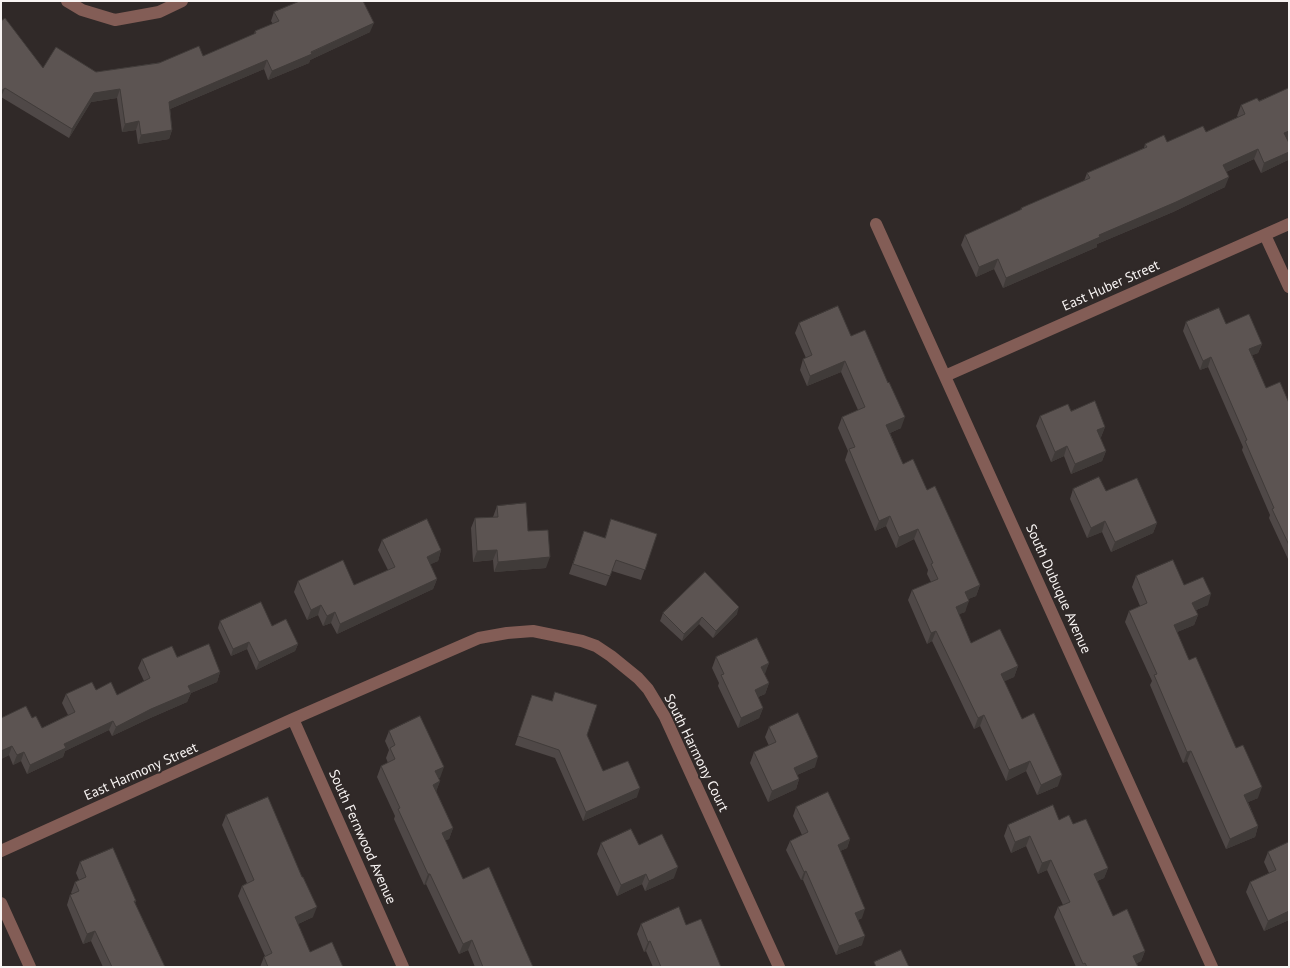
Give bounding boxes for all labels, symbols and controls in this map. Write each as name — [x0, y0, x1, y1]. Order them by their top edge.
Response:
street label: East Huber Street — [1060, 257, 1162, 315]
street label: South Dubuque Avenue — [1022, 522, 1094, 656]
street label: South Harmony Court — [660, 691, 732, 815]
street label: East Harmony Street — [82, 739, 200, 805]
street label: South Fernwood Avenue — [325, 767, 399, 907]

